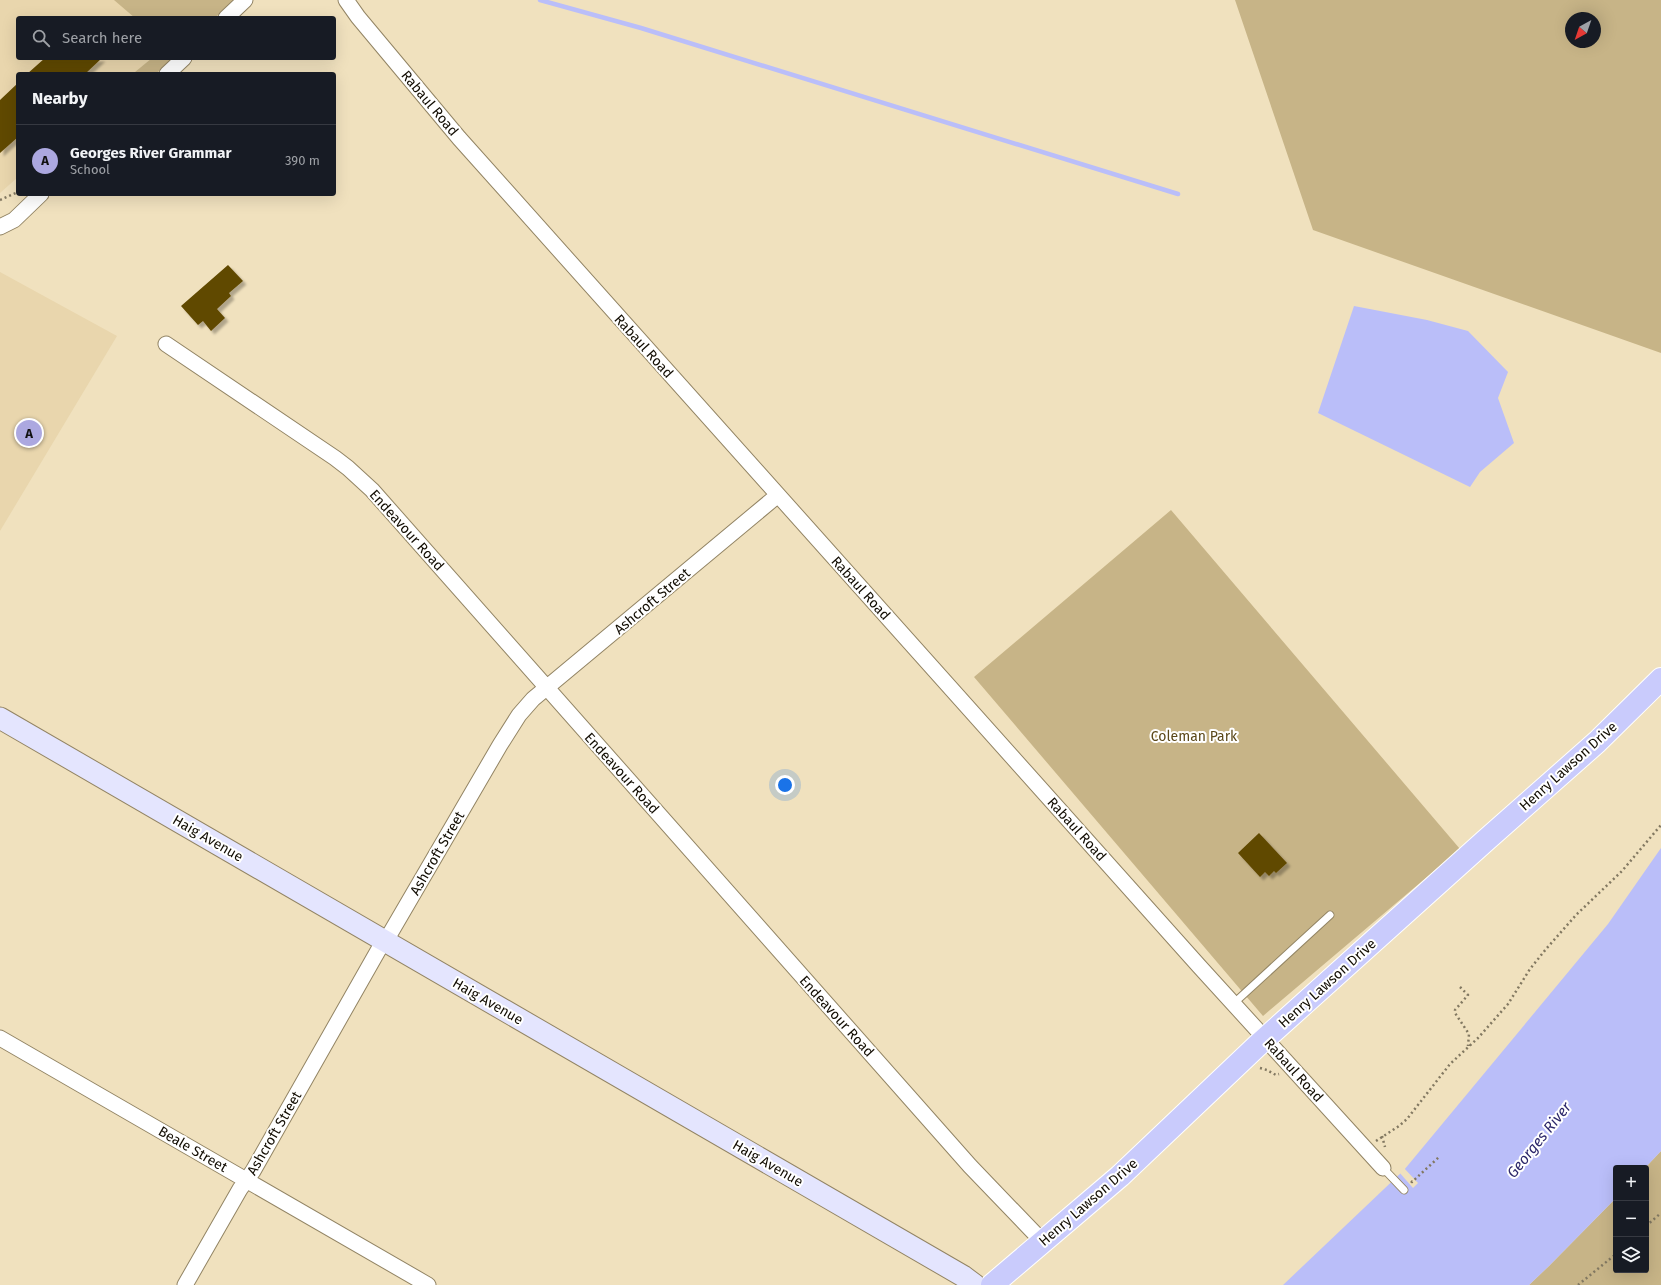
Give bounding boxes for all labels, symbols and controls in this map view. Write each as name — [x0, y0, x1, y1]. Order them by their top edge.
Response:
north arrow — [1565, 12, 1601, 48]
search box — [16, 16, 336, 60]
icon: search — [30, 27, 52, 49]
text: Search here — [62, 29, 142, 47]
street label: Rabaul Road — [397, 67, 462, 139]
text: Nearby — [32, 88, 87, 109]
text: Georges River Grammar — [70, 144, 231, 162]
text: A — [41, 153, 49, 168]
text: 390 m — [285, 153, 320, 168]
text: School — [70, 162, 110, 177]
street label: Rabaul Road — [611, 311, 677, 382]
pin: A — [16, 418, 42, 448]
street label: Endeavour Road — [366, 486, 448, 574]
street label: Rabaul Road — [828, 553, 894, 624]
street label: Ashcroft Street — [611, 564, 695, 638]
street label: Henry Lawson Drive — [1516, 718, 1621, 815]
park label: Coleman Park — [1151, 728, 1238, 745]
street label: Endeavour Road — [581, 729, 663, 817]
your location — [775, 775, 795, 795]
street label: Rabaul Road — [1044, 794, 1110, 865]
street label: Ashcroft Street — [407, 807, 469, 898]
street label: Haig Avenue — [169, 811, 246, 865]
street label: Henry Lawson Drive — [1275, 935, 1380, 1032]
street label: Endeavour Road — [796, 972, 878, 1060]
street label: Haig Avenue — [449, 974, 526, 1028]
street label: Rabaul Road — [1261, 1035, 1327, 1106]
street label: Ashcroft Street — [244, 1087, 306, 1178]
water label: Georges River — [1503, 1098, 1576, 1181]
street label: Beale Street — [155, 1123, 231, 1176]
street label: Haig Avenue — [729, 1136, 806, 1190]
street label: Henry Lawson Drive — [1035, 1155, 1141, 1250]
map controls — [1613, 1165, 1649, 1273]
button: + — [1613, 1165, 1649, 1201]
button: − — [1613, 1201, 1649, 1237]
button: layers — [1613, 1237, 1649, 1273]

